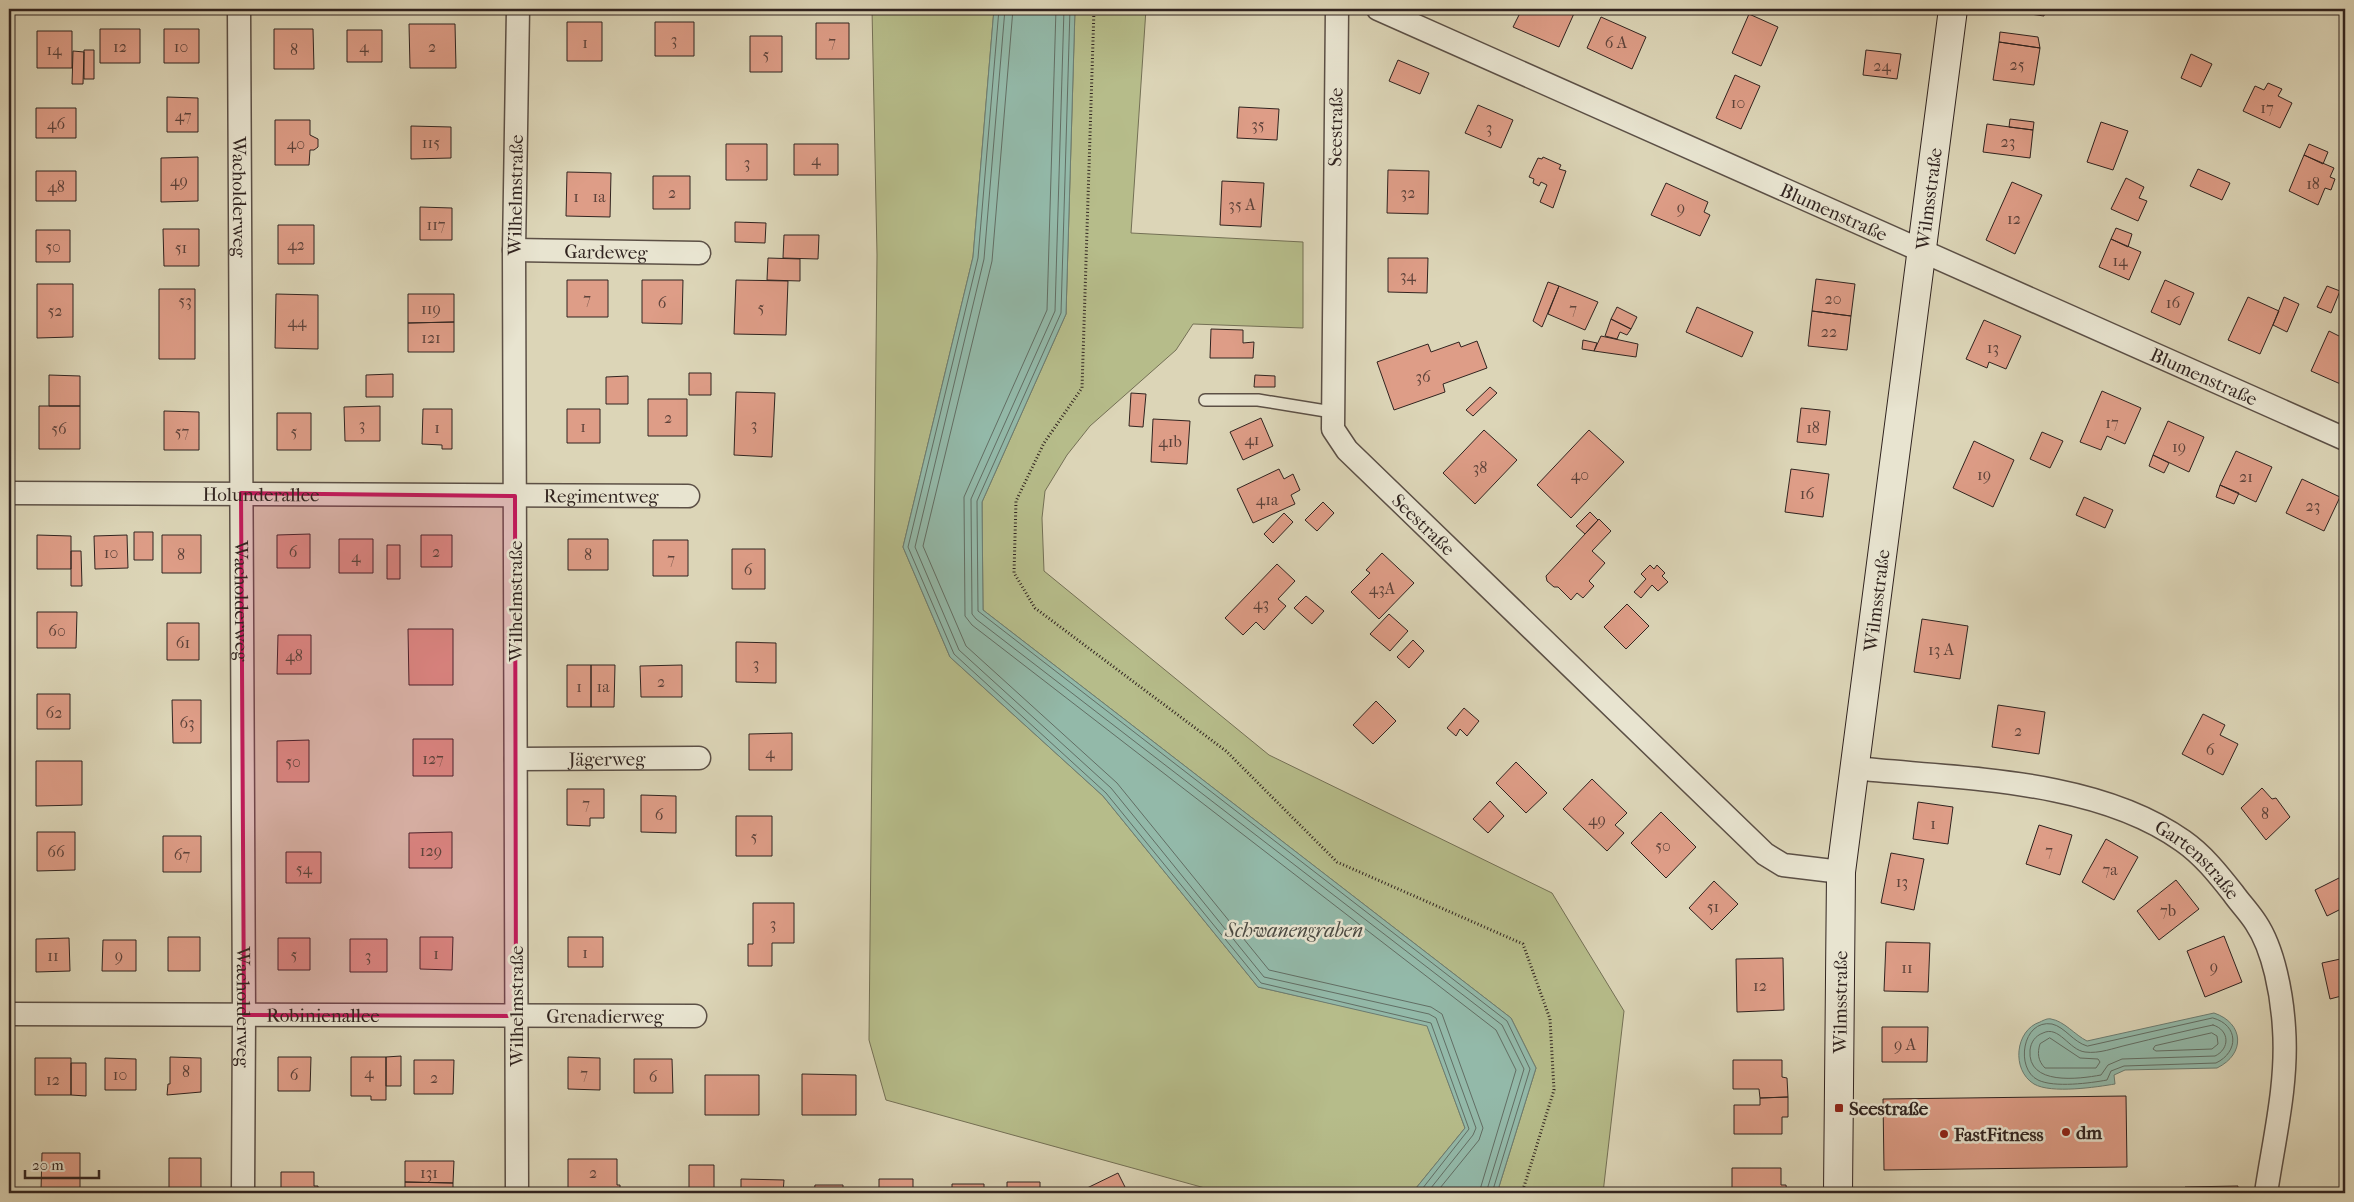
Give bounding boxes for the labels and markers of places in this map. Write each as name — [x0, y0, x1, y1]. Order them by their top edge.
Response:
place label: Seestraße — [1849, 1098, 1929, 1120]
marker: Seestraße — [1833, 1102, 1845, 1114]
place label: dm — [2076, 1122, 2102, 1144]
place label: FastFitness — [1953, 1124, 2043, 1146]
marker: dm — [2060, 1126, 2072, 1138]
marker: FastFitness — [1938, 1128, 1950, 1140]

